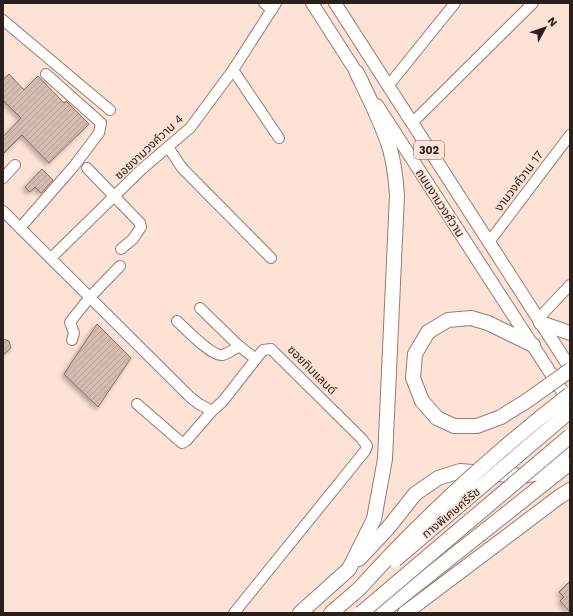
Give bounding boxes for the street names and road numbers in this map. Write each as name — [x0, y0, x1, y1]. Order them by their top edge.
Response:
street label: ซอยงามวงศ์วาน 4 — [112, 112, 186, 182]
road number: 302 — [414, 141, 444, 159]
street label: งามวงศ์วาน 17 — [492, 148, 546, 214]
street label: ถนนงามวงศ์วาน — [413, 166, 467, 240]
street label: ซอยทิมแลนด์ — [285, 343, 339, 397]
street label: ทางพิเศษศรีรัช — [419, 485, 483, 541]

